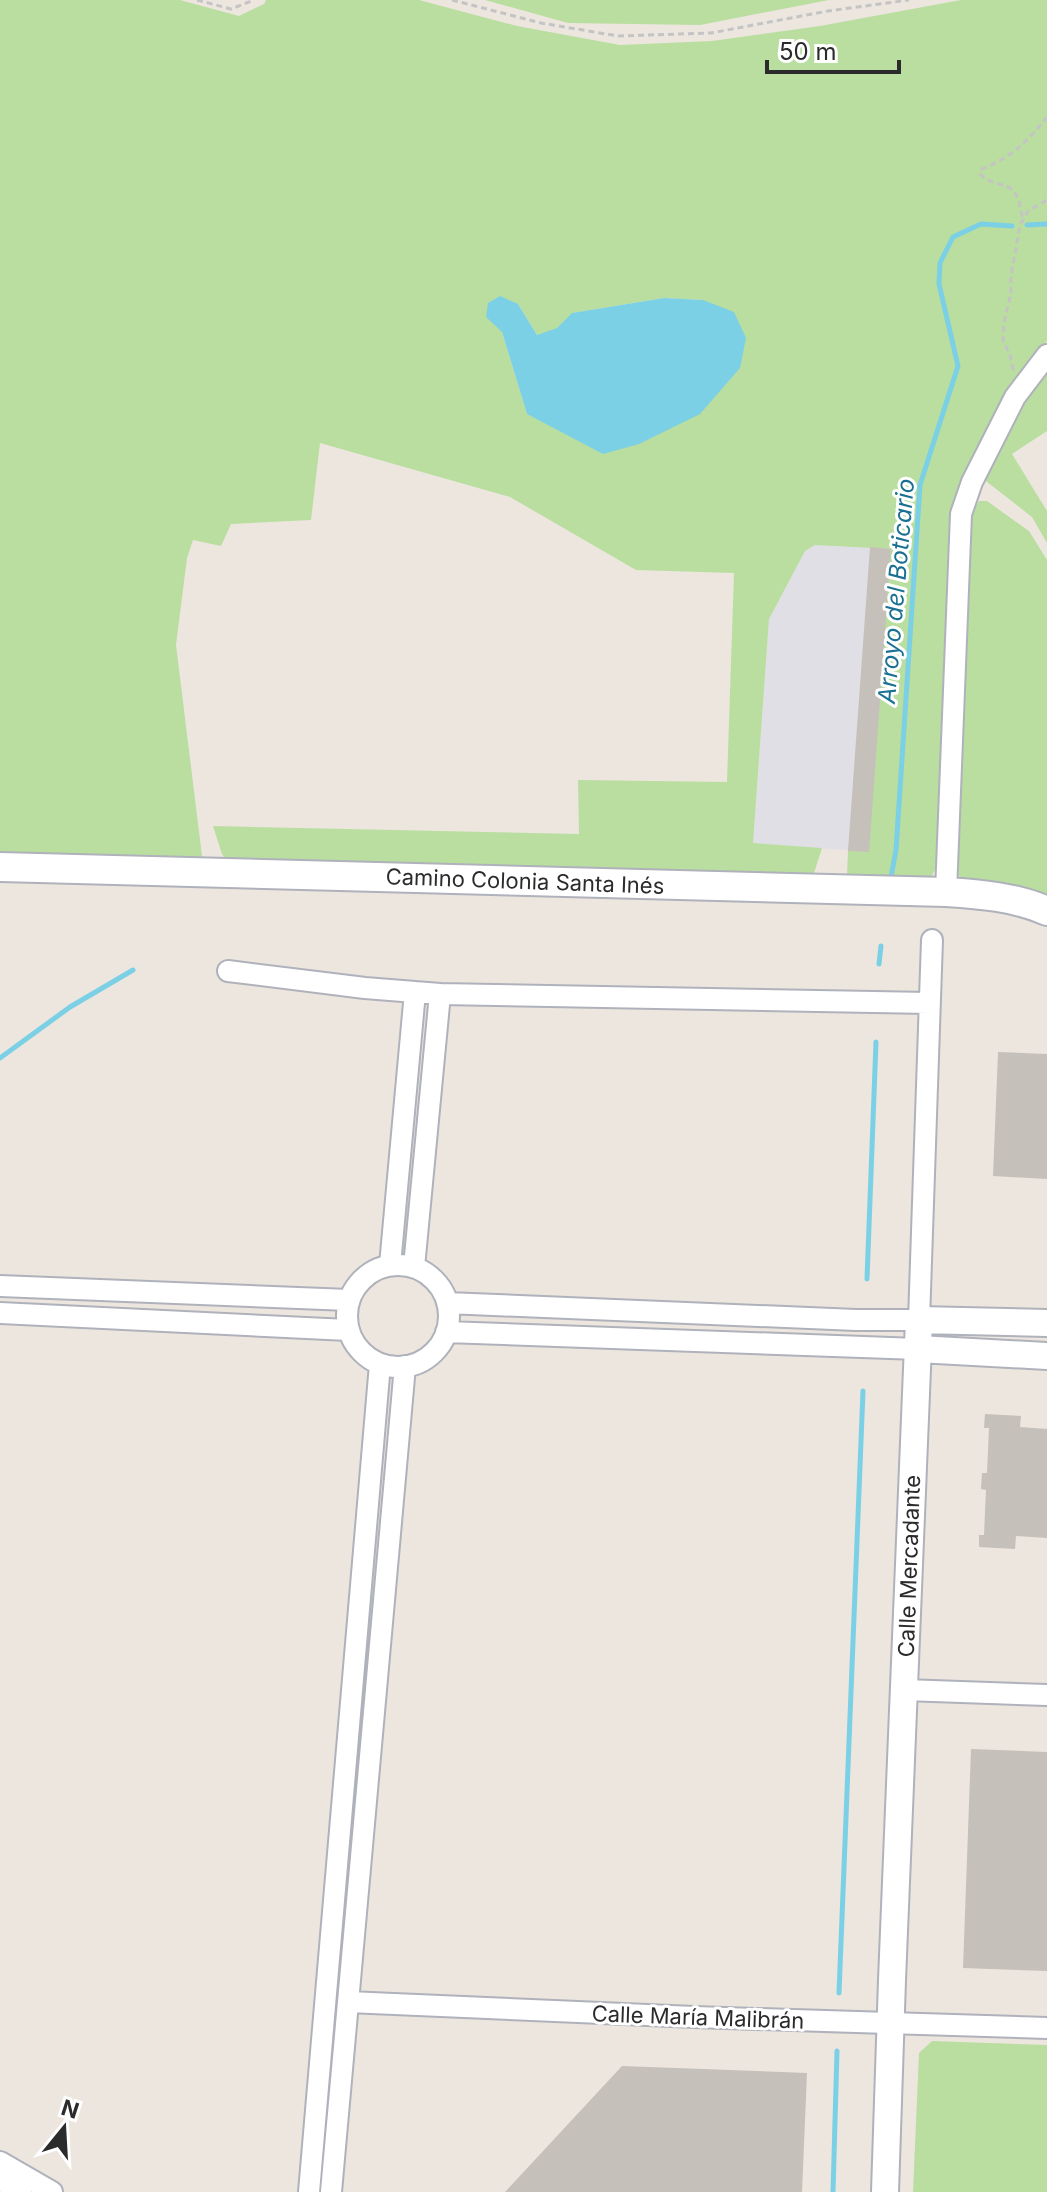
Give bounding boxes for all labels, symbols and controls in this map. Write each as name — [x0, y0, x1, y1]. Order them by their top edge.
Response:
scale bar — [767, 24, 899, 74]
text: 50 m — [779, 37, 837, 66]
water label: Arroyo del Boticario — [872, 477, 920, 706]
street label: Camino Colonia Santa Inés — [385, 863, 665, 899]
street label: Calle Mercadante — [893, 1474, 925, 1658]
street label: Calle María Malibrán — [591, 2000, 805, 2034]
north arrow — [24, 2088, 104, 2168]
text: N — [58, 2094, 82, 2124]

